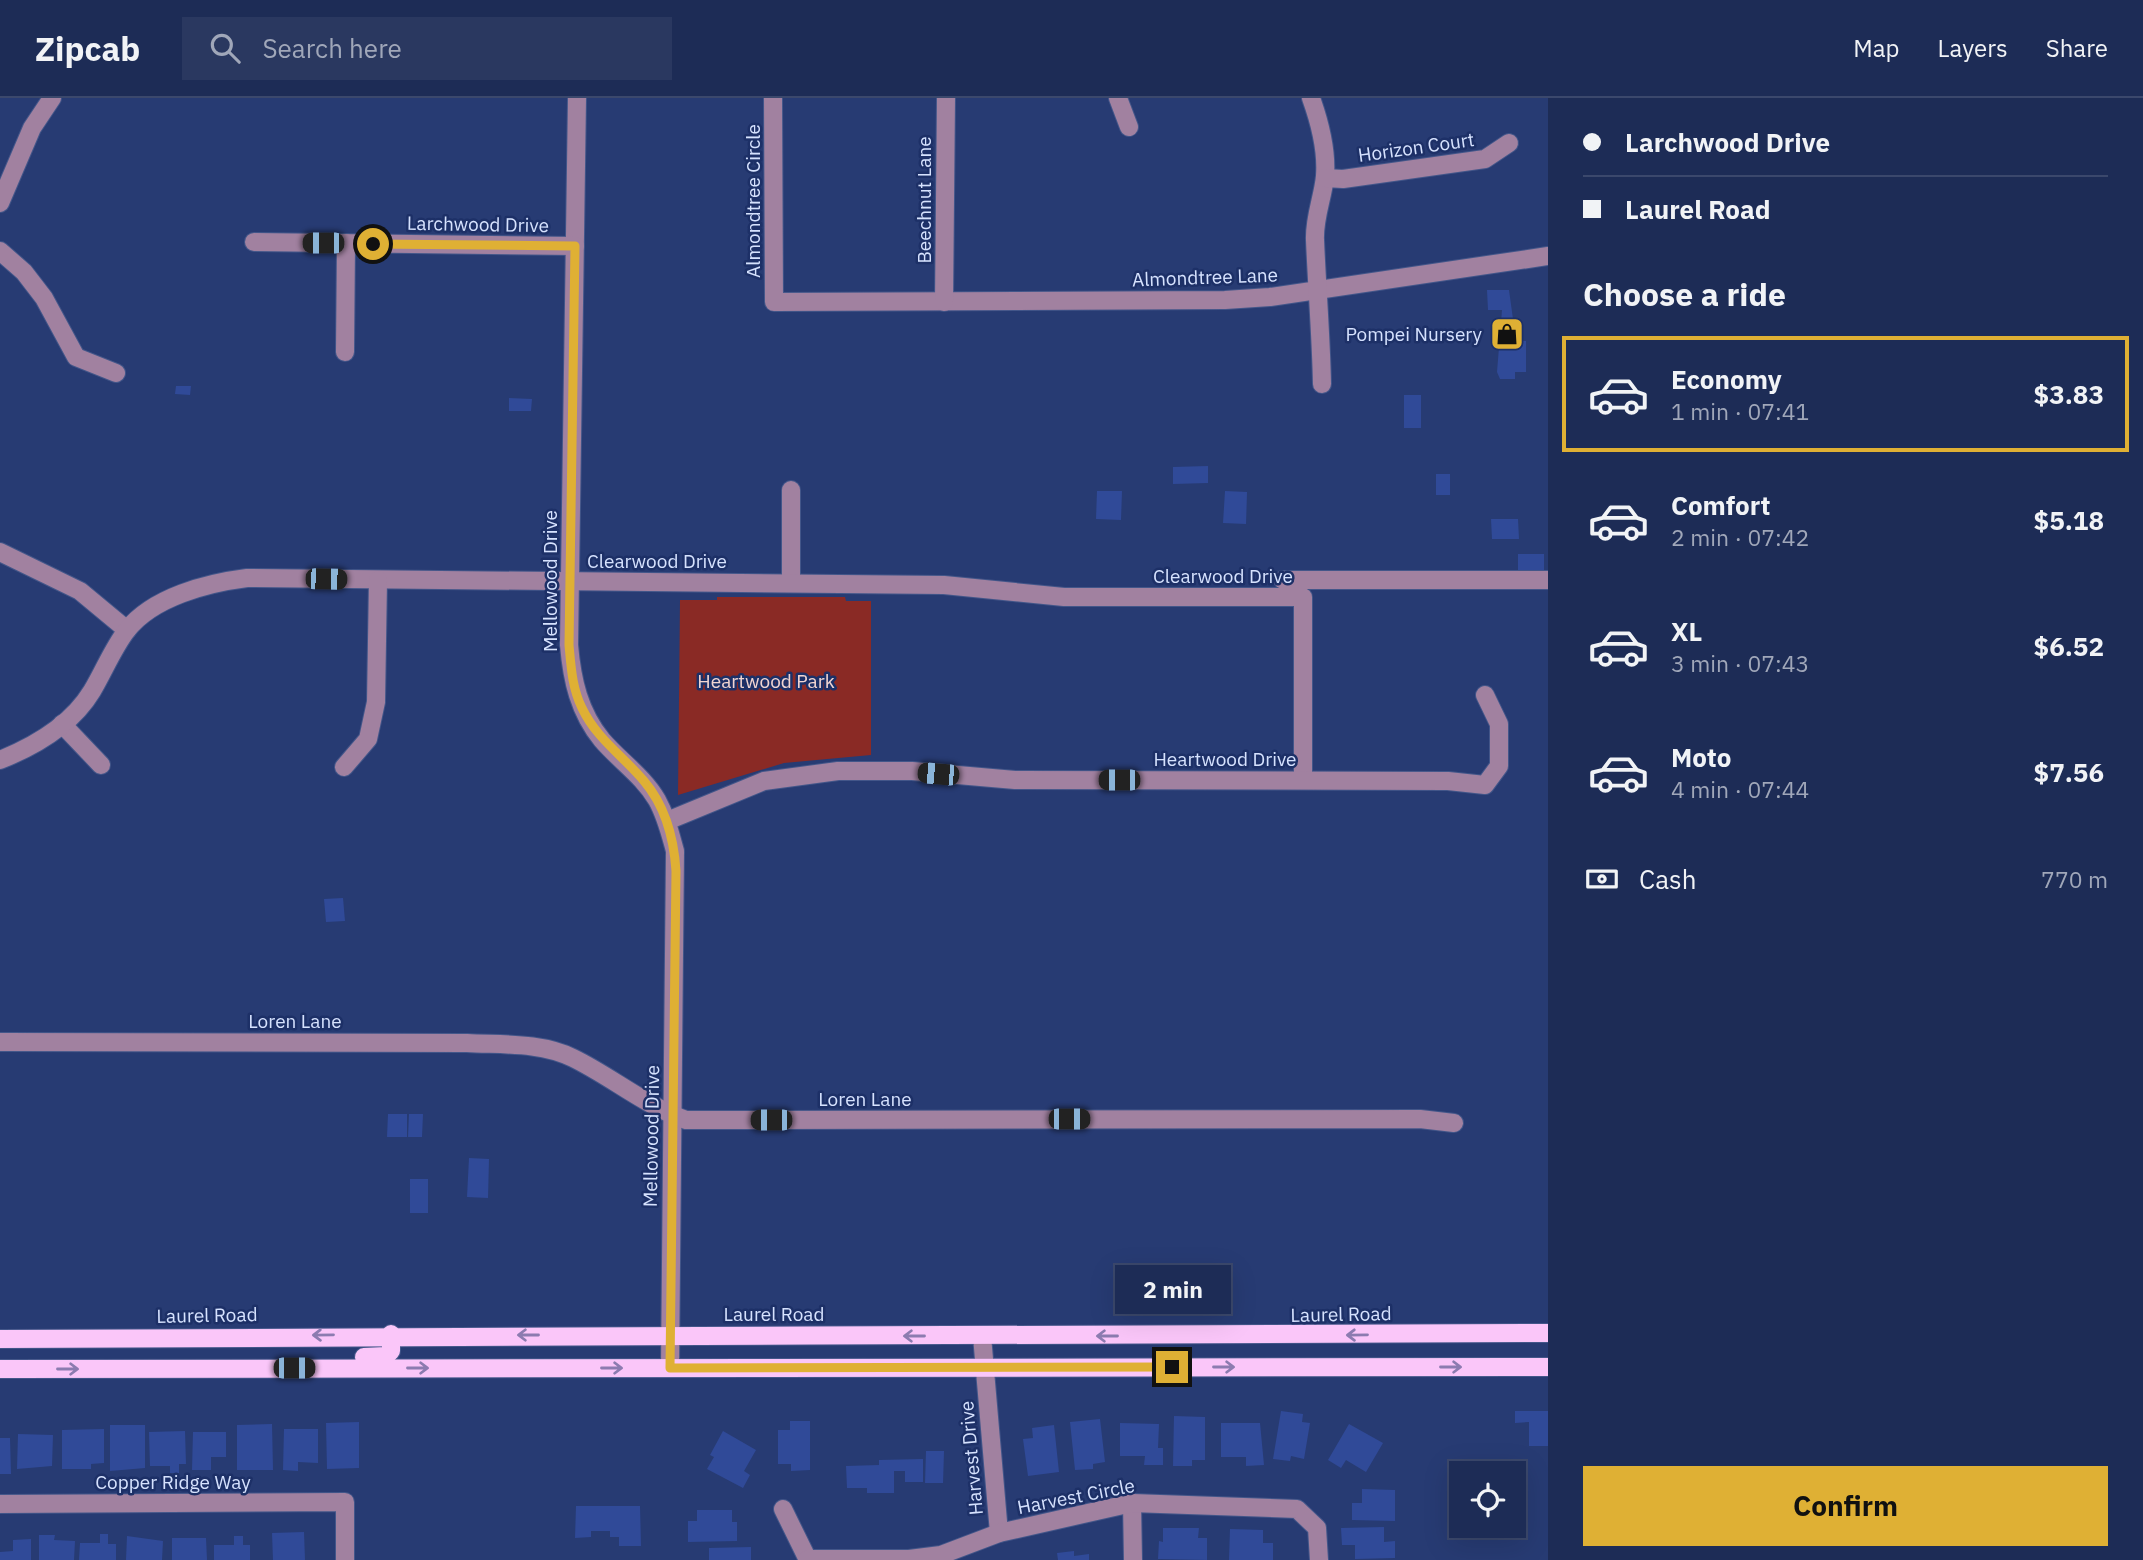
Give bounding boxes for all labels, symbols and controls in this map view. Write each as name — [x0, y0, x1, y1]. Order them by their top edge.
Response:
search box — [182, 17, 672, 80]
text: Zipcab — [35, 27, 140, 70]
icon: search — [206, 29, 244, 67]
text: Search here — [262, 31, 402, 65]
text: Map — [1853, 32, 1900, 64]
text: Layers — [1938, 32, 2008, 64]
text: Share — [2046, 32, 2108, 64]
street label: Almondtree Circle — [741, 124, 765, 278]
text: Larchwood Drive — [1625, 125, 1830, 159]
street label: Horizon Court — [1356, 127, 1476, 167]
street label: Beechnut Lane — [912, 136, 936, 264]
text: Laurel Road — [1625, 192, 1771, 226]
street label: Larchwood Drive — [407, 211, 549, 237]
route start — [357, 228, 389, 260]
car — [303, 233, 345, 254]
street label: Almondtree Lane — [1132, 262, 1278, 292]
text: Choose a ride — [1583, 273, 1786, 315]
shop icon: Pompei Nursery — [1488, 315, 1526, 353]
place label: Pompei Nursery — [1345, 322, 1483, 346]
text: Economy — [1671, 362, 1782, 396]
icon: car — [1587, 363, 1650, 426]
text: $3.83 — [2034, 377, 2104, 411]
text: 1 min · 07:41 — [1671, 396, 1809, 426]
text: Comfort — [1671, 488, 1770, 522]
icon: car — [1587, 489, 1650, 552]
text: $5.18 — [2034, 503, 2104, 537]
street label: Mellowood Drive — [538, 510, 562, 652]
text: 2 min · 07:42 — [1671, 522, 1809, 552]
street label: Clearwood Drive — [587, 549, 727, 573]
street label: Clearwood Drive — [1153, 564, 1293, 588]
car — [305, 568, 348, 590]
text: XL — [1671, 614, 1702, 648]
icon: car — [1587, 615, 1650, 678]
text: $6.52 — [2034, 629, 2104, 663]
text: 3 min · 07:43 — [1671, 648, 1809, 678]
park label: Heartwood Park — [697, 669, 835, 693]
text: Moto — [1671, 740, 1731, 774]
icon: car — [1587, 741, 1650, 804]
street label: Heartwood Drive — [1153, 747, 1297, 771]
text: $7.56 — [2034, 755, 2104, 789]
car — [917, 762, 960, 786]
car — [1099, 770, 1141, 791]
text: 4 min · 07:44 — [1671, 774, 1809, 804]
icon: cash — [1583, 860, 1621, 898]
text: Cash — [1639, 862, 1696, 896]
text: 770 m — [2041, 864, 2108, 894]
street label: Loren Lane — [248, 1009, 342, 1033]
street label: Mellowood Drive — [638, 1065, 664, 1207]
street label: Loren Lane — [818, 1087, 912, 1111]
car — [1049, 1109, 1091, 1130]
car — [751, 1110, 793, 1131]
callout: 2 min — [1114, 1266, 1230, 1314]
text: 2 min — [1143, 1274, 1203, 1304]
street label: Laurel Road — [1290, 1301, 1392, 1327]
street label: Laurel Road — [156, 1302, 258, 1328]
street label: Laurel Road — [723, 1302, 825, 1326]
one-way arrow — [312, 1328, 335, 1342]
one-way arrow — [517, 1328, 540, 1342]
one-way arrow — [1346, 1328, 1369, 1342]
one-way arrow — [903, 1329, 926, 1343]
one-way arrow — [1096, 1329, 1119, 1343]
route end — [1156, 1351, 1188, 1383]
car — [274, 1358, 316, 1379]
one-way arrow — [1212, 1360, 1235, 1374]
one-way arrow — [1439, 1360, 1462, 1374]
one-way arrow — [406, 1361, 429, 1375]
one-way arrow — [600, 1361, 623, 1375]
one-way arrow — [56, 1362, 79, 1376]
street label: Harvest Drive — [954, 1400, 988, 1516]
map controls — [1449, 1461, 1526, 1538]
button: locate — [1449, 1461, 1526, 1538]
button: Confirm — [1583, 1466, 2108, 1546]
street label: Copper Ridge Way — [95, 1470, 251, 1494]
street label: Harvest Circle — [1015, 1473, 1137, 1519]

